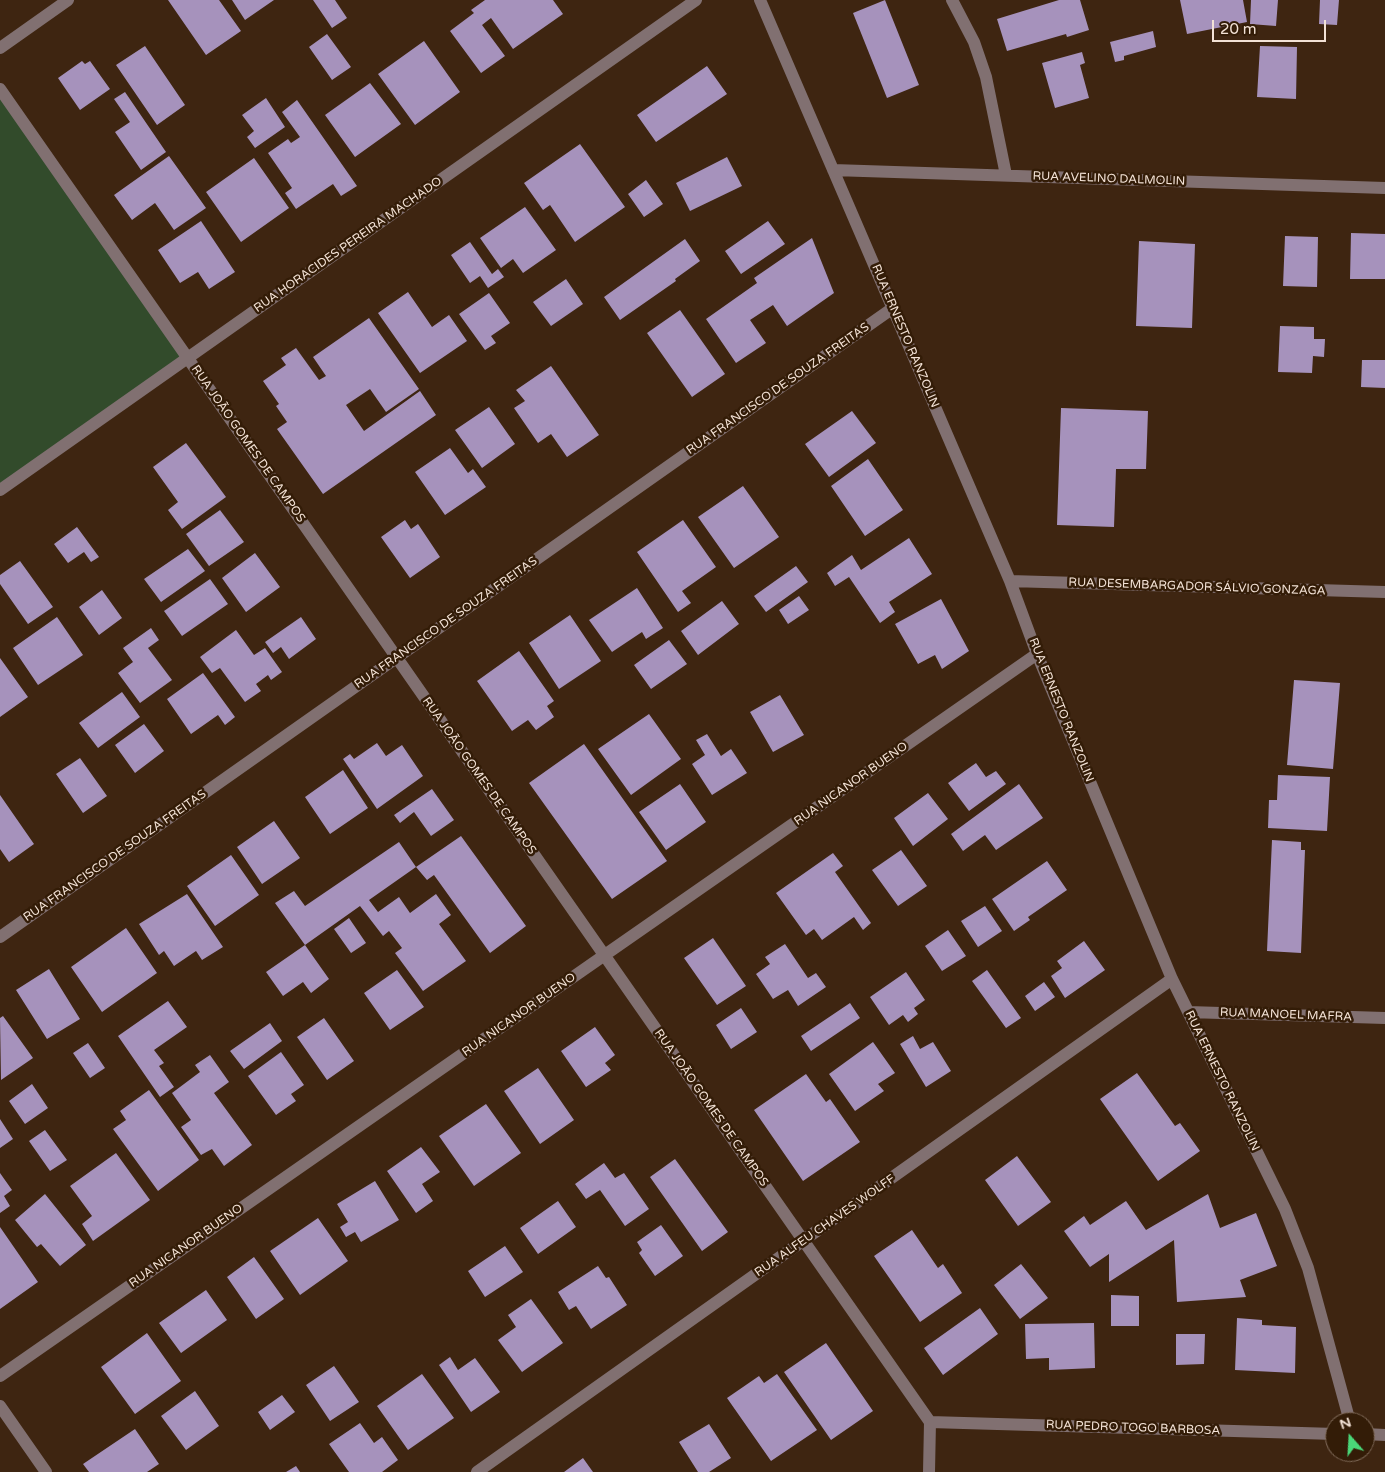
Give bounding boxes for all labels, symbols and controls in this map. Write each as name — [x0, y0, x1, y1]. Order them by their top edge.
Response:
scale bar — [1215, 10, 1329, 42]
text: 20 m — [1220, 20, 1257, 38]
street label: RUA AVELINO DALMOLIN — [1032, 169, 1186, 189]
street label: RUA HORACIDES PEREIRA MACHADO — [251, 174, 445, 316]
street label: RUA ERNESTO RANZOLIN — [868, 262, 942, 410]
street label: RUA FRANCISCO DE SOUZA FREITAS — [684, 320, 872, 458]
street label: RUA JOÃO GOMES DE CAMPOS — [188, 363, 308, 525]
street label: RUA FRANCISCO DE SOUZA FREITAS — [352, 554, 540, 692]
street label: RUA DESEMBARGADOR SÁLVIO GONZAGA — [1068, 575, 1326, 599]
street label: RUA ERNESTO RANZOLIN — [1025, 636, 1097, 784]
street label: RUA JOÃO GOMES DE CAMPOS — [419, 695, 539, 857]
street label: RUA NICANOR BUENO — [791, 739, 911, 829]
street label: RUA FRANCISCO DE SOUZA FREITAS — [21, 787, 209, 925]
street label: RUA NICANOR BUENO — [459, 970, 579, 1060]
street label: RUA MANOEL MAFRA — [1220, 1005, 1352, 1025]
street label: RUA ERNESTO RANZOLIN — [1182, 1009, 1262, 1153]
street label: RUA JOÃO GOMES DE CAMPOS — [651, 1027, 771, 1189]
street label: RUA ALFEU CHAVES WOLFF — [752, 1172, 898, 1280]
street label: RUA NICANOR BUENO — [126, 1201, 246, 1291]
north arrow — [1325, 1412, 1375, 1462]
text: N — [1337, 1413, 1353, 1433]
street label: RUA PEDRO TOGO BARBOSA — [1046, 1418, 1220, 1438]

